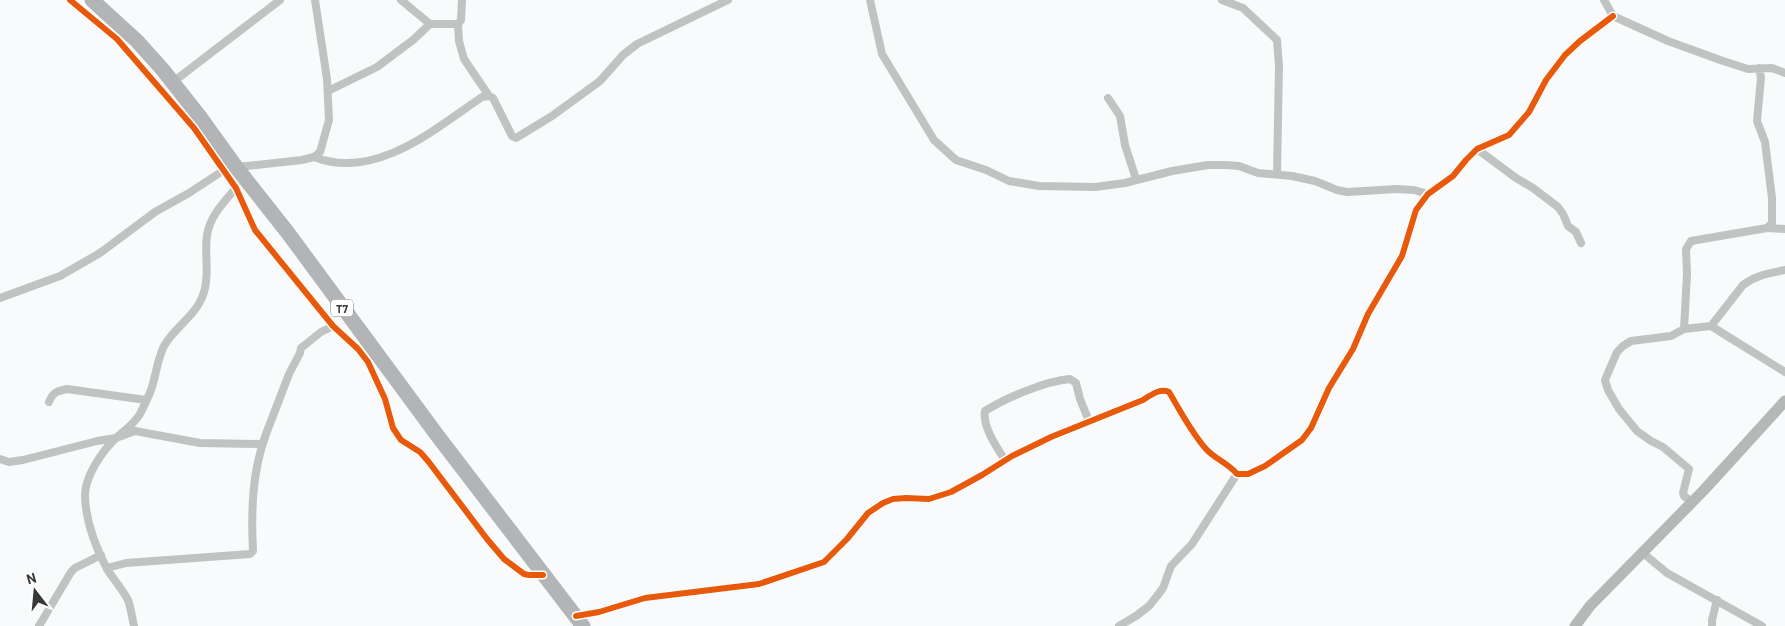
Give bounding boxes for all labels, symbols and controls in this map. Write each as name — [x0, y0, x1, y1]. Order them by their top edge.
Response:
road number: T7 — [331, 300, 353, 316]
north arrow — [10, 566, 60, 616]
text: N — [24, 569, 38, 587]

